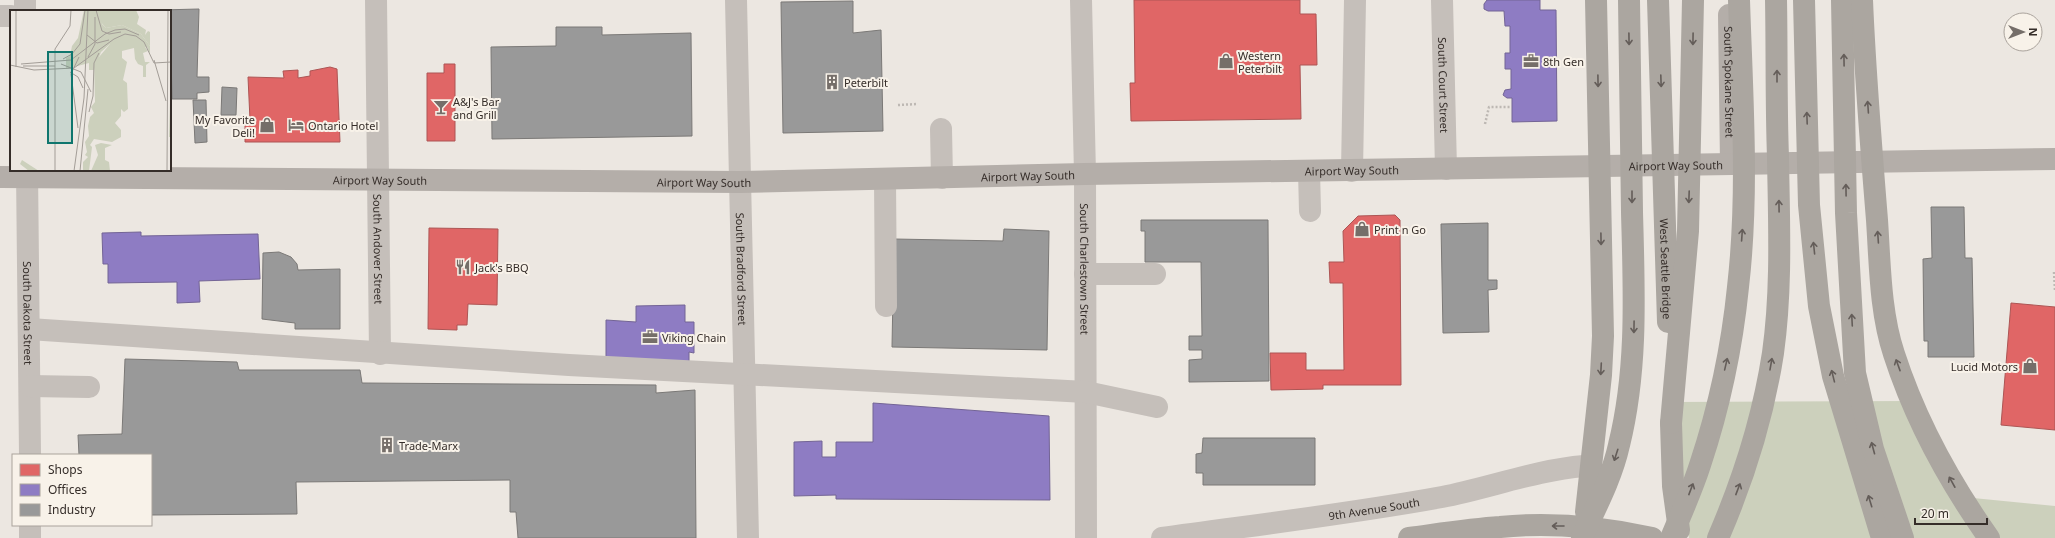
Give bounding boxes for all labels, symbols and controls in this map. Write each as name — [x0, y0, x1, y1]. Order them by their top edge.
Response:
inset map — [10, 10, 171, 171]
north arrow — [2003, 12, 2043, 52]
street label: South Spokane Street — [1722, 26, 1738, 138]
text: N — [2026, 28, 2041, 36]
one-way arrow — [1625, 32, 1633, 45]
one-way arrow — [1689, 32, 1697, 45]
street label: South Court Street — [1435, 37, 1453, 133]
place label: Western Peterbilt — [1238, 48, 1282, 76]
shop icon: Western Peterbilt — [1217, 52, 1235, 70]
office icon: 8th Gen — [1522, 52, 1540, 70]
place label: 8th Gen — [1543, 54, 1584, 69]
one-way arrow — [1840, 54, 1847, 67]
one-way arrow — [1773, 70, 1781, 83]
building icon: Peterbilt — [823, 73, 841, 91]
one-way arrow — [1594, 74, 1602, 87]
one-way arrow — [1657, 74, 1664, 87]
place label: Peterbilt — [844, 75, 888, 90]
place label: A&J's Bar and Grill — [453, 94, 500, 122]
bar icon: A&J's Bar and Grill — [432, 98, 450, 116]
one-way arrow — [1864, 101, 1872, 114]
place label: My Favorite Deli! — [195, 112, 255, 140]
one-way arrow — [1803, 112, 1811, 125]
shop icon: My Favorite Deli! — [258, 116, 276, 134]
hotel icon: Ontario Hotel — [287, 116, 305, 134]
place label: Ontario Hotel — [308, 118, 378, 133]
street label: Airport Way South — [1629, 157, 1723, 173]
street label: Airport Way South — [1305, 162, 1399, 178]
street label: Airport Way South — [981, 167, 1075, 184]
street label: Airport Way South — [333, 172, 427, 187]
street label: Airport Way South — [657, 174, 751, 190]
one-way arrow — [1842, 184, 1850, 197]
one-way arrow — [1628, 190, 1636, 203]
one-way arrow — [1685, 190, 1693, 203]
street label: South Andover Street — [371, 194, 387, 304]
one-way arrow — [1775, 200, 1783, 213]
street label: South Charlestown Street — [1078, 203, 1093, 335]
street label: South Bradford Street — [733, 212, 751, 326]
street label: West Seattle Bridge — [1657, 218, 1675, 320]
shop icon: Print n Go — [1353, 220, 1371, 238]
place label: Print n Go — [1374, 222, 1426, 237]
one-way arrow — [1739, 229, 1746, 242]
one-way arrow — [1875, 231, 1882, 244]
one-way arrow — [1597, 232, 1605, 245]
one-way arrow — [1810, 242, 1817, 255]
restaurant icon: Jack's BBQ — [454, 258, 472, 276]
place label: Jack's BBQ — [474, 260, 529, 275]
street label: South Dakota Street — [20, 261, 37, 365]
one-way arrow — [1849, 314, 1856, 327]
one-way arrow — [1630, 320, 1637, 333]
office icon: Viking Chain — [641, 328, 659, 346]
place label: Viking Chain — [662, 330, 726, 345]
one-way arrow — [1767, 357, 1775, 370]
shop icon: Lucid Motors — [2021, 357, 2039, 375]
one-way arrow — [1722, 358, 1730, 371]
one-way arrow — [1893, 359, 1901, 371]
place label: Lucid Motors — [1951, 359, 2018, 374]
one-way arrow — [1598, 362, 1605, 375]
one-way arrow — [1829, 370, 1836, 383]
building icon: Trade-Marx — [378, 436, 396, 454]
place label: Trade-Marx — [399, 438, 458, 453]
one-way arrow — [1869, 442, 1876, 455]
one-way arrow — [1612, 449, 1619, 462]
legend — [12, 454, 152, 526]
text: Shops — [48, 461, 83, 478]
one-way arrow — [1948, 476, 1956, 488]
text: Offices — [48, 481, 87, 498]
one-way arrow — [1688, 483, 1696, 495]
one-way arrow — [1735, 484, 1743, 496]
street label: 9th Avenue South — [1327, 494, 1421, 523]
one-way arrow — [1866, 495, 1873, 508]
scale bar — [1915, 500, 1987, 526]
text: Industry — [48, 501, 96, 518]
text: 20 m — [1921, 505, 1949, 522]
one-way arrow — [1552, 522, 1565, 530]

